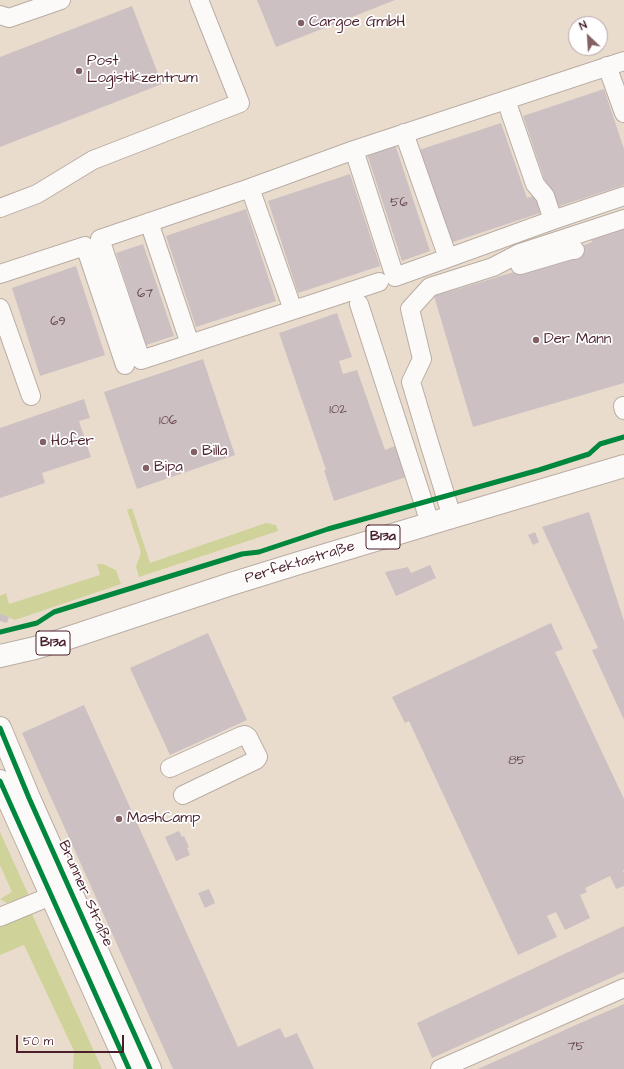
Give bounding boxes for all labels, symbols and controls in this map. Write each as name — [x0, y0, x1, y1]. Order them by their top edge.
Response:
place label: Cargoe GmbH — [309, 14, 405, 32]
north arrow — [568, 16, 608, 56]
text: N — [577, 17, 589, 34]
marker: Cargoe GmbH — [296, 18, 306, 28]
place label: Post Logistikzentrum — [87, 53, 198, 88]
marker: Post Logistikzentrum — [74, 66, 84, 76]
house number: 56 — [390, 195, 408, 211]
house number: 67 — [137, 286, 153, 302]
house number: 69 — [50, 314, 66, 330]
place label: Der Mann — [544, 331, 611, 349]
marker: Der Mann — [531, 335, 541, 345]
house number: 102 — [329, 402, 347, 418]
house number: 106 — [159, 413, 177, 429]
place label: Hofer — [51, 433, 94, 451]
marker: Hofer — [38, 437, 48, 447]
place label: Billa — [202, 443, 227, 461]
marker: Billa — [189, 447, 199, 457]
place label: Bipa — [154, 459, 183, 477]
marker: Bipa — [141, 463, 151, 473]
road number: B13a — [366, 525, 400, 549]
street label: Perfektastraße — [243, 538, 357, 588]
road number: B13a — [36, 631, 70, 655]
house number: 85 — [508, 753, 526, 769]
place label: MashCamp — [127, 810, 200, 828]
marker: MashCamp — [114, 814, 124, 824]
street label: Brunner Straße — [54, 838, 116, 950]
scale bar — [18, 1027, 126, 1053]
text: 50 m — [23, 1033, 53, 1050]
house number: 75 — [567, 1039, 585, 1055]

